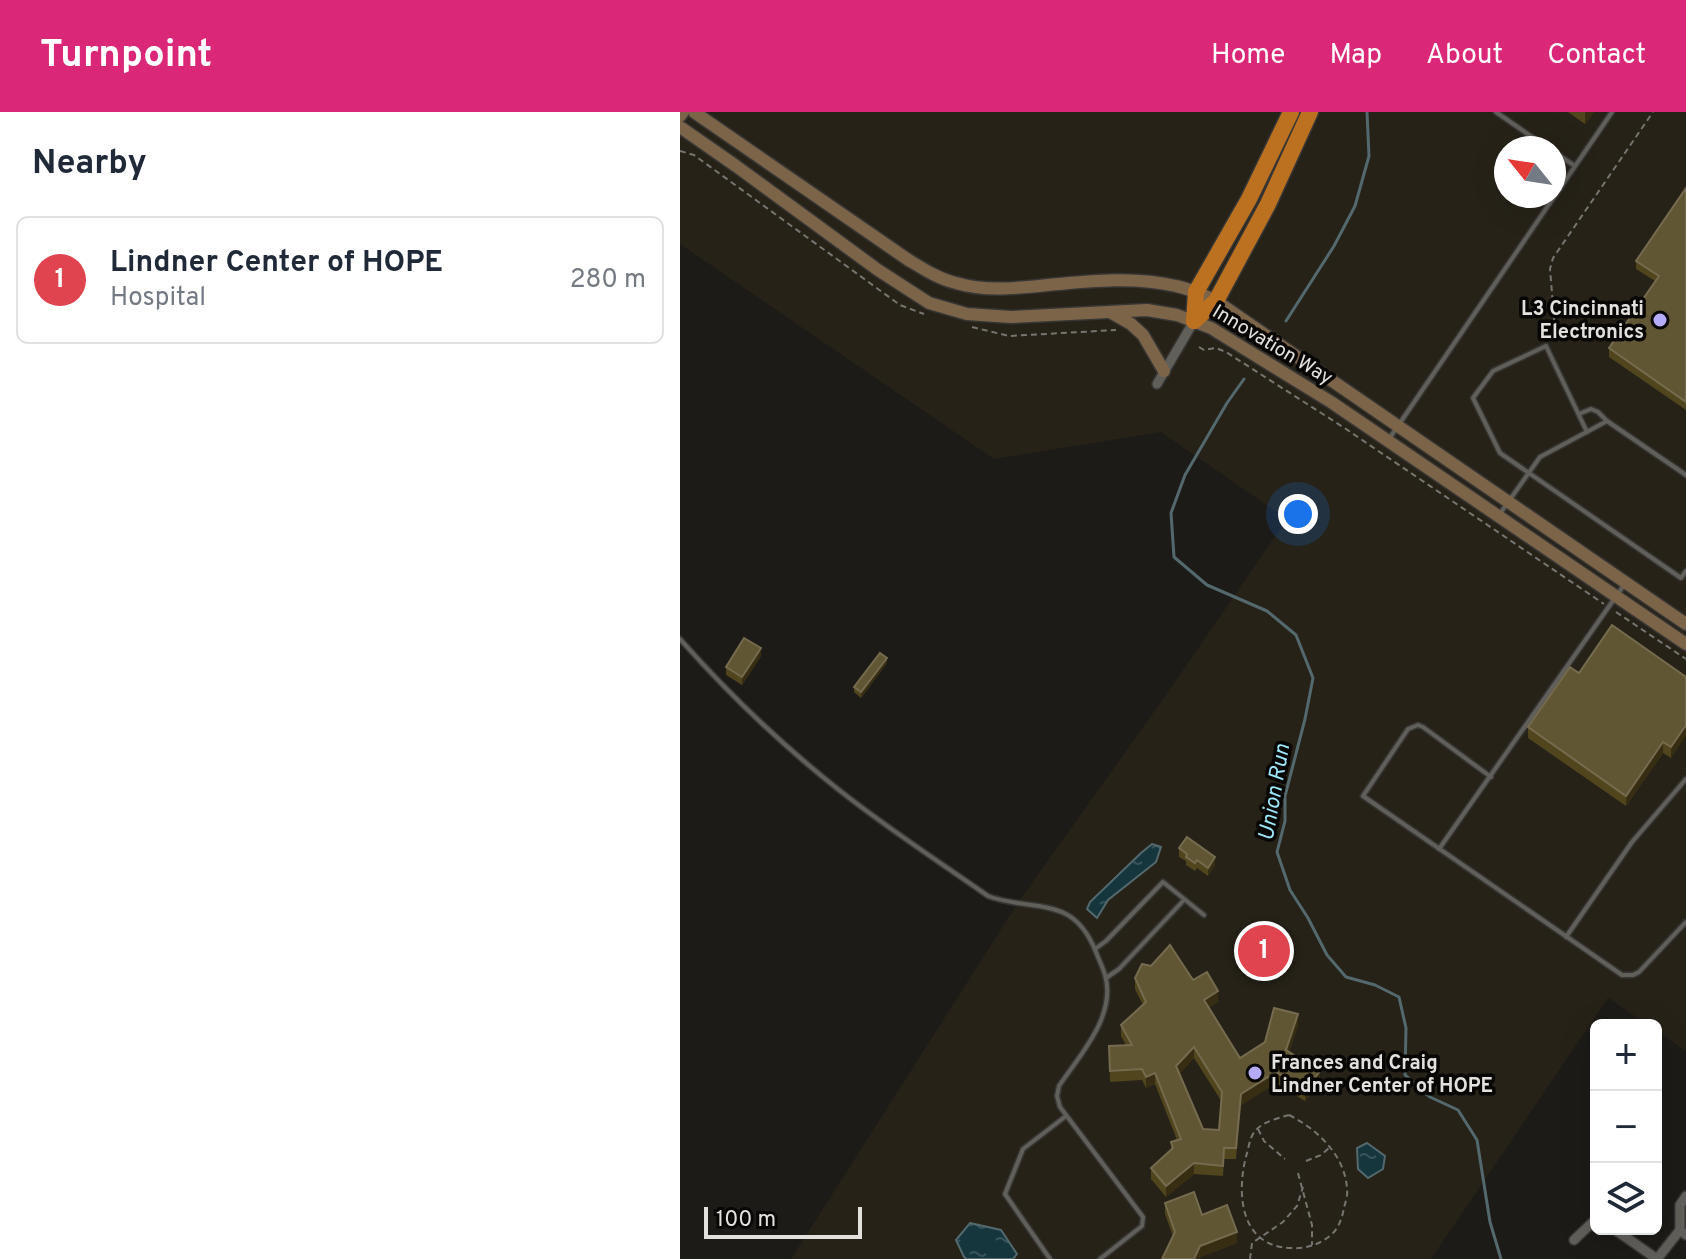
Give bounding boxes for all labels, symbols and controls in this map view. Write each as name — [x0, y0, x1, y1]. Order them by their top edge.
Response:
text: Turnpoint — [40, 32, 212, 81]
text: Home — [1211, 38, 1285, 74]
text: Map — [1329, 38, 1382, 74]
text: About — [1426, 38, 1503, 74]
text: Contact — [1547, 38, 1646, 74]
north arrow — [1494, 136, 1566, 208]
text: Nearby — [32, 143, 147, 186]
text: Lindner Center of HOPE — [110, 245, 443, 282]
text: 1 — [55, 264, 65, 297]
text: 280 m — [570, 264, 646, 297]
text: Hospital — [110, 282, 206, 315]
place label: L3 Cincinnati Electronics — [1521, 297, 1644, 346]
street label: Innovation Way — [1207, 300, 1337, 392]
marker: L3 Cincinnati Electronics — [1651, 311, 1669, 329]
your location — [1278, 494, 1318, 534]
water label: Union Run — [1254, 742, 1297, 843]
pin: 1 — [1238, 921, 1290, 981]
map controls — [1590, 1019, 1662, 1235]
button: + — [1590, 1019, 1662, 1091]
place label: Frances and Craig Lindner Center of HOPE — [1271, 1051, 1493, 1100]
marker: Frances and Craig Lindner Center of HOPE — [1246, 1064, 1264, 1082]
button: − — [1590, 1091, 1662, 1163]
button: layers — [1590, 1163, 1662, 1235]
scale bar — [704, 1203, 862, 1239]
text: 100 m — [716, 1207, 776, 1234]

